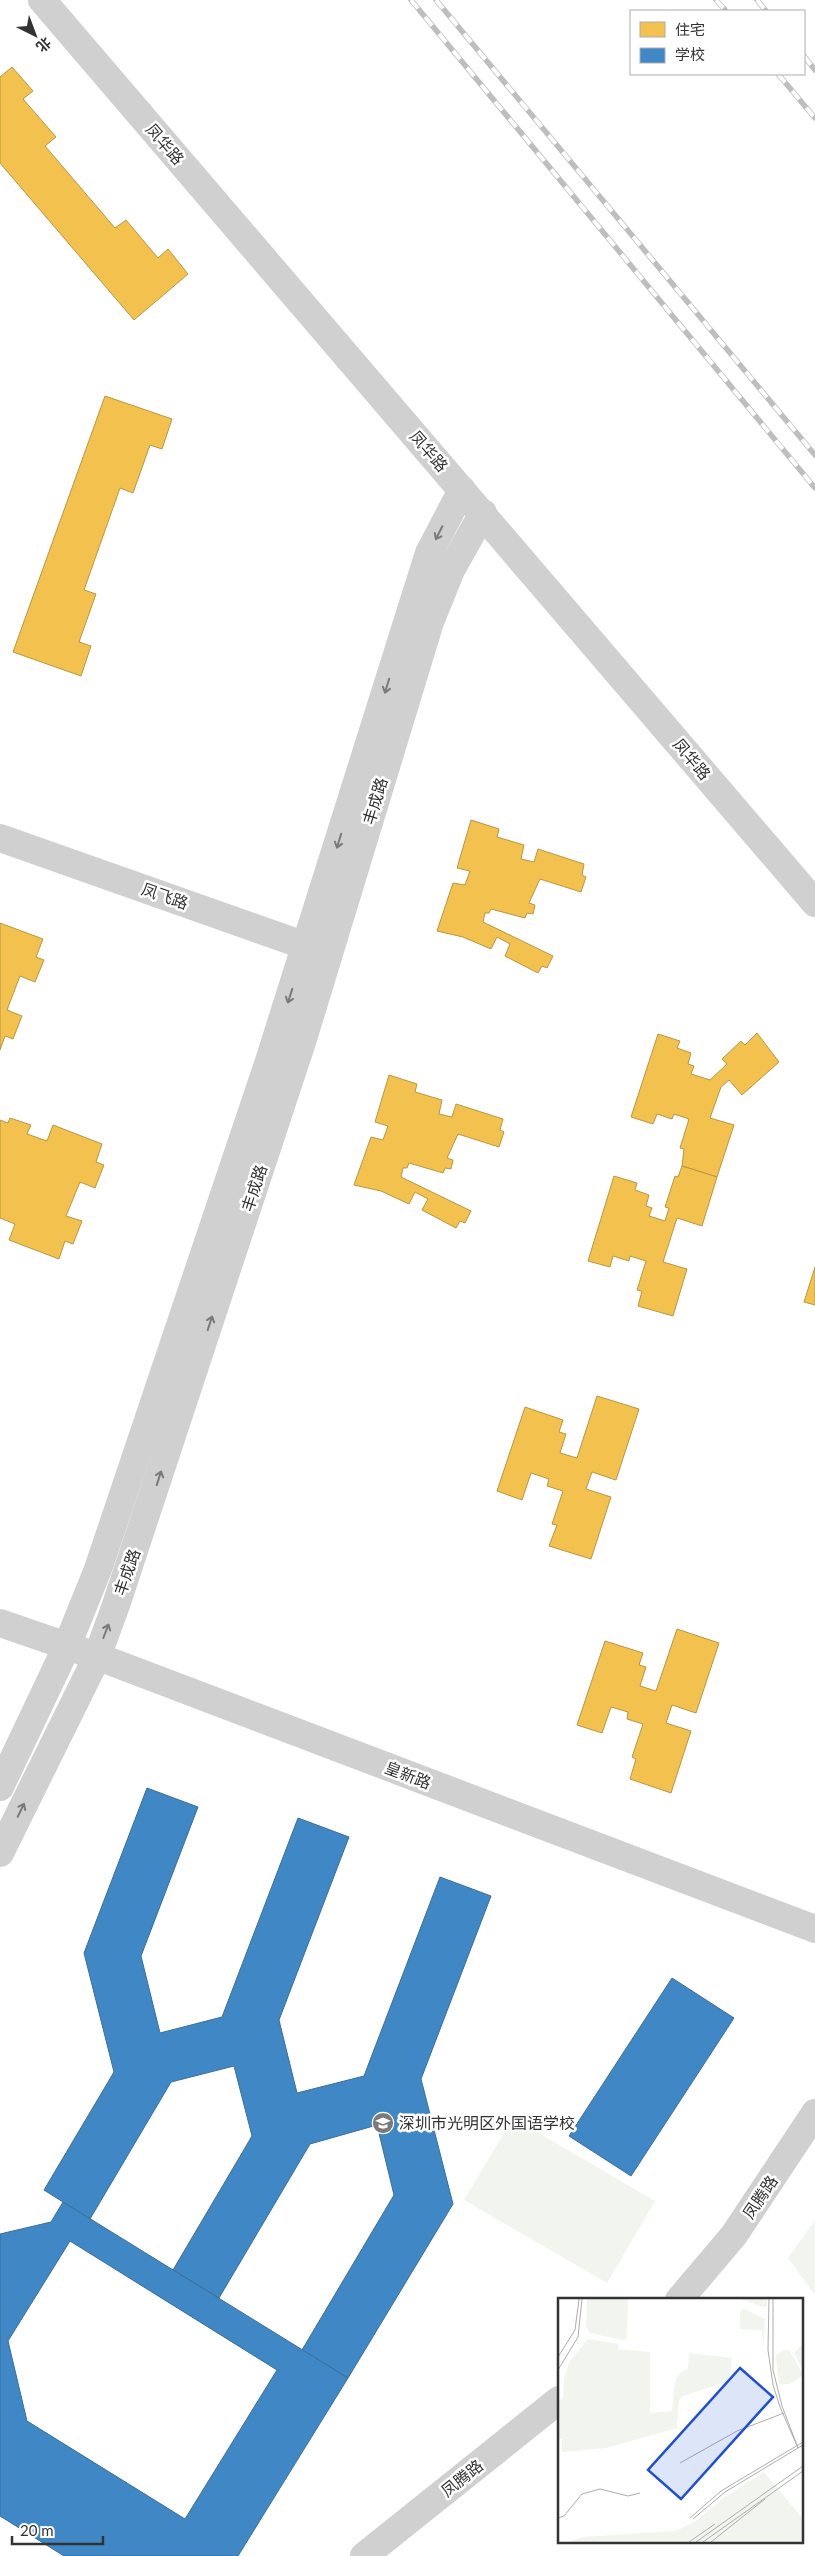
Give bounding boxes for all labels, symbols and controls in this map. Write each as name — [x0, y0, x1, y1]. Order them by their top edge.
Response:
north arrow — [10, 10, 60, 60]
legend — [630, 10, 805, 75]
text: 住宅 — [675, 20, 705, 38]
text: 北 — [33, 34, 55, 56]
text: 学校 — [675, 45, 705, 63]
street label: 凤华路 — [142, 119, 188, 168]
street label: 凤华路 — [406, 426, 452, 475]
one-way arrow — [434, 525, 443, 540]
one-way arrow — [382, 678, 392, 694]
street label: 凤华路 — [670, 734, 715, 783]
street label: 丰成路 — [358, 775, 391, 827]
one-way arrow — [333, 833, 343, 849]
street label: 凤飞路 — [139, 879, 191, 912]
one-way arrow — [285, 988, 294, 1004]
street label: 丰成路 — [237, 1162, 270, 1214]
one-way arrow — [206, 1316, 215, 1332]
one-way arrow — [155, 1470, 165, 1486]
street label: 丰成路 — [110, 1546, 143, 1598]
one-way arrow — [102, 1624, 111, 1640]
street label: 皇新路 — [382, 1757, 434, 1792]
one-way arrow — [17, 1803, 27, 1818]
school or university icon: 深圳市光明区外国语学校 — [371, 2111, 395, 2135]
place label: 深圳市光明区外国语学校 — [399, 2113, 575, 2132]
street label: 凤腾路 — [738, 2172, 781, 2222]
inset map — [558, 2298, 802, 2544]
street label: 凤腾路 — [437, 2455, 486, 2500]
scale bar — [12, 2514, 104, 2546]
text: 20 m — [20, 2521, 54, 2539]

